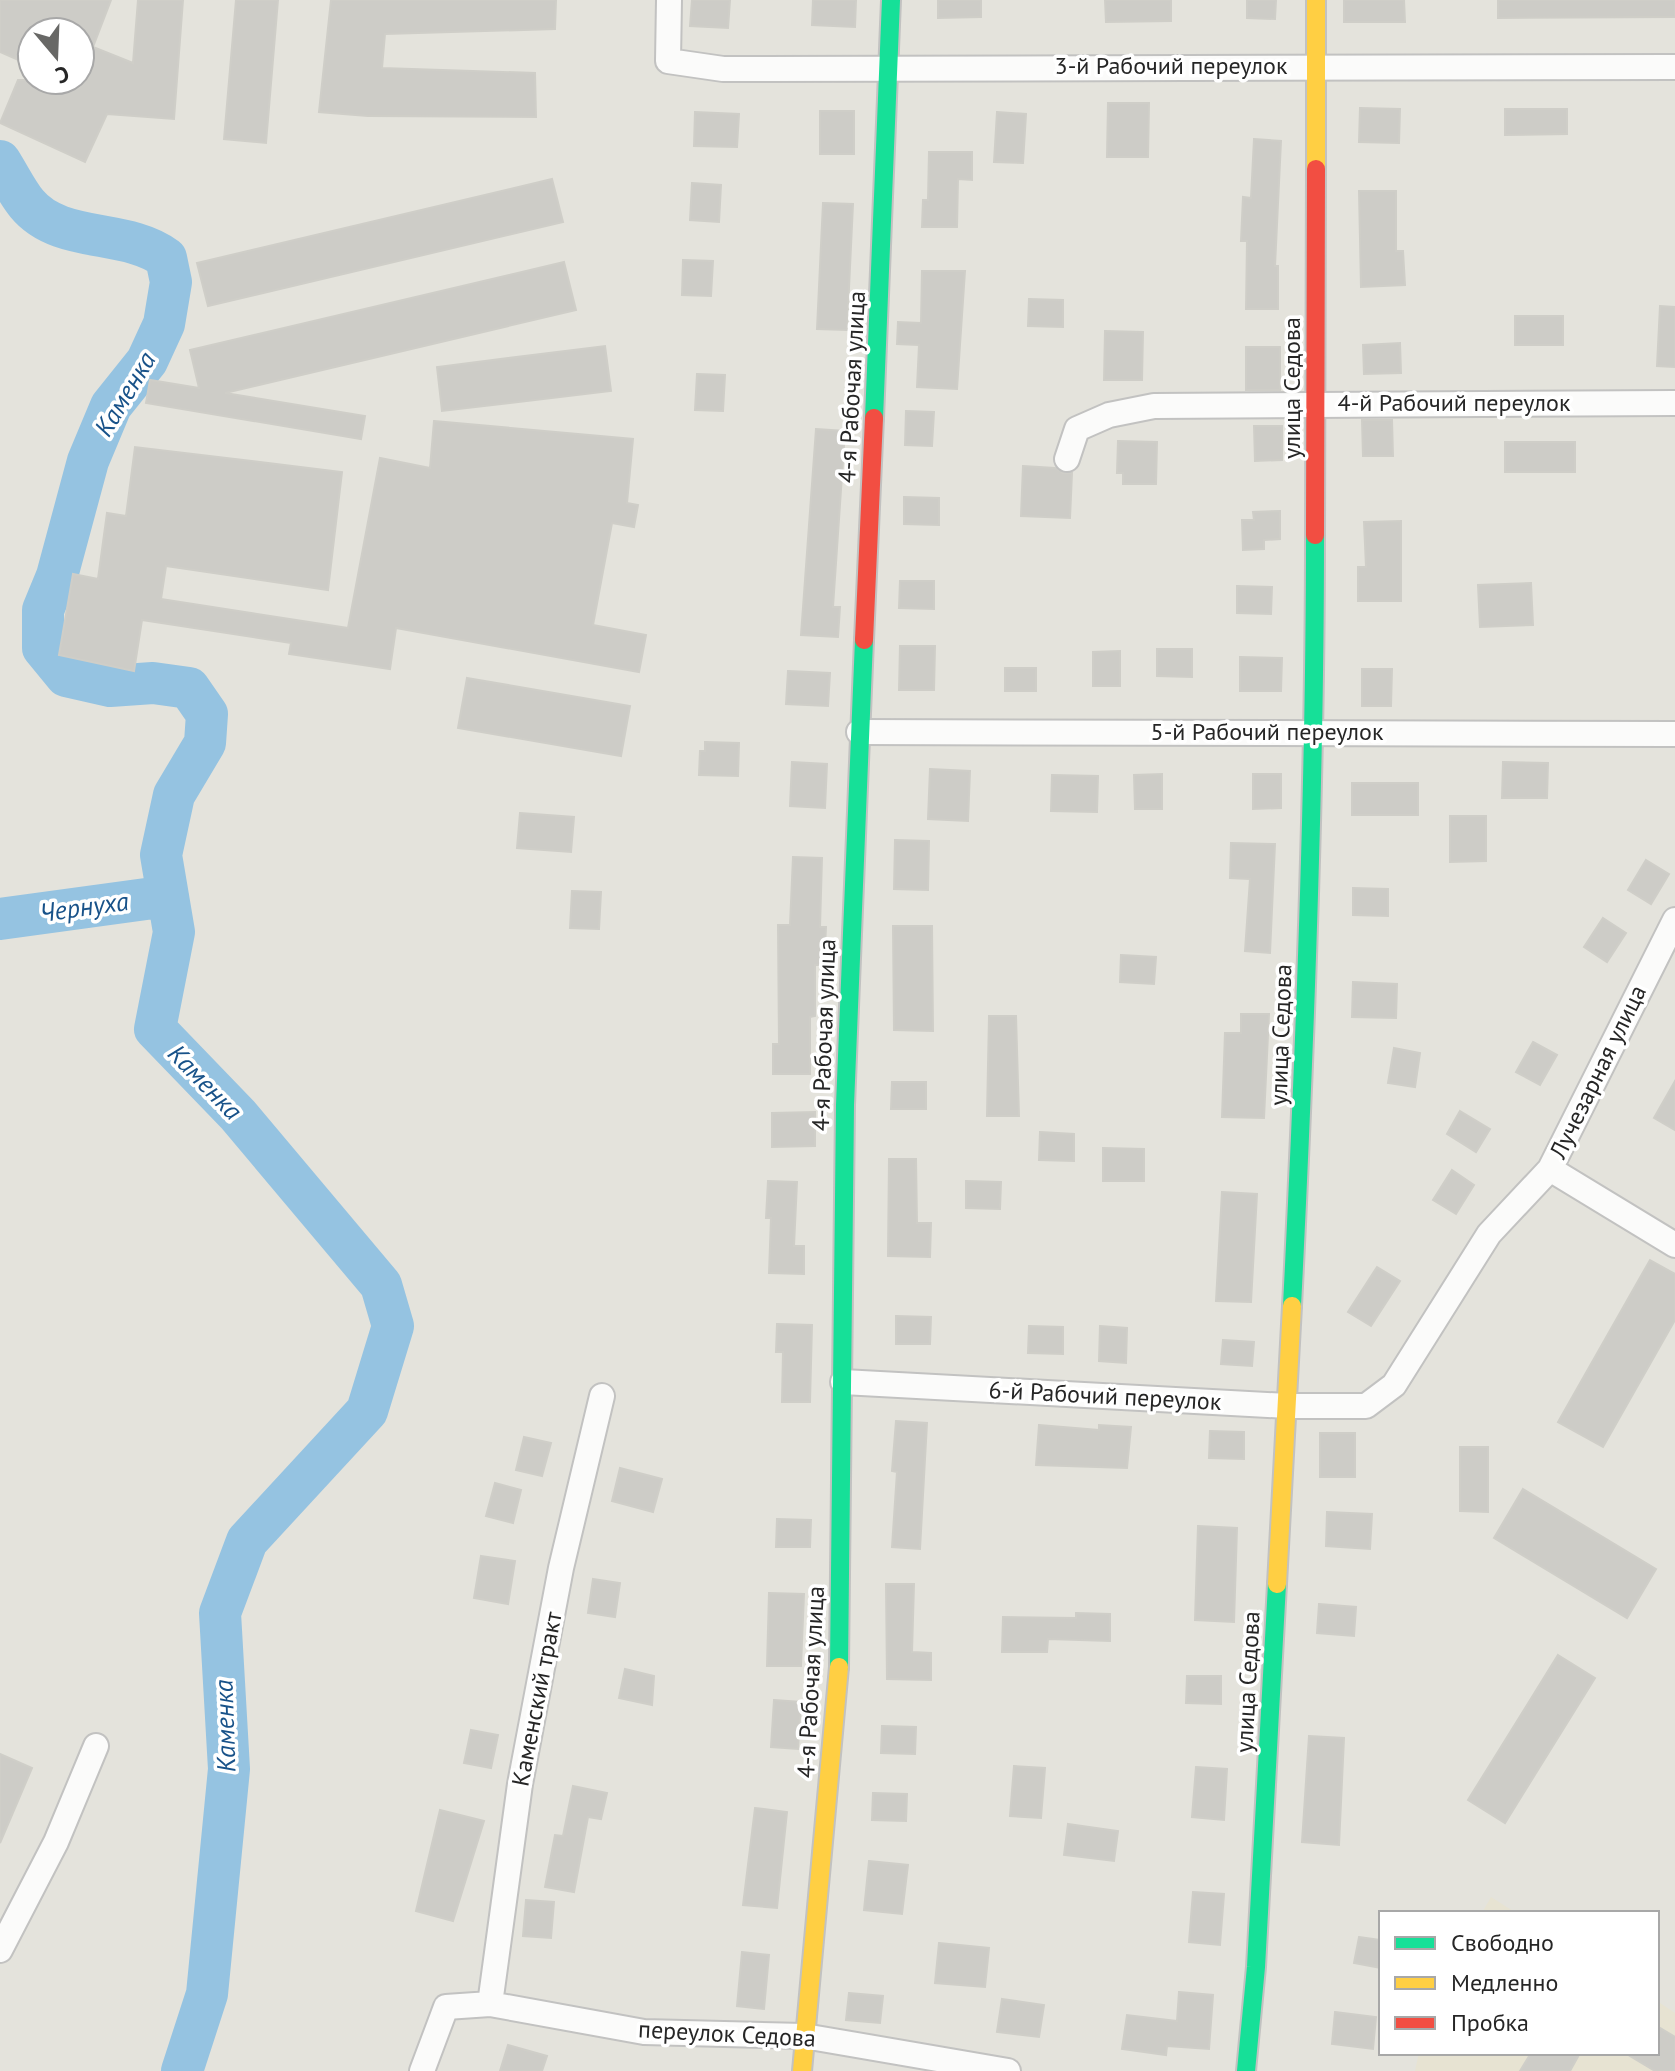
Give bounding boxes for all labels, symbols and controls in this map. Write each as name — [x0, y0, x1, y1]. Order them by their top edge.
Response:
north arrow — [16, 16, 96, 96]
street label: 3-й Рабочий переулок — [1055, 50, 1288, 81]
text: С — [52, 60, 73, 90]
street label: 4-я Рабочая улица — [831, 290, 872, 484]
street label: улица Седова — [1276, 317, 1307, 459]
water label: Каменка — [87, 345, 163, 442]
street label: 4-й Рабочий переулок — [1338, 387, 1571, 418]
street label: 5-й Рабочий переулок — [1151, 716, 1384, 747]
water label: Чернуха — [37, 884, 131, 929]
street label: 4-я Рабочая улица — [805, 938, 842, 1132]
street label: улица Седова — [1263, 964, 1298, 1106]
street label: Лучезарная улица — [1542, 980, 1653, 1165]
water label: Каменка — [161, 1037, 250, 1127]
street label: 6-й Рабочий переулок — [988, 1374, 1223, 1417]
street label: 4-я Рабочая улица — [790, 1585, 831, 1779]
street label: Каменский тракт — [504, 1609, 569, 1789]
street label: улица Седова — [1228, 1610, 1267, 1754]
water label: Каменка — [206, 1679, 243, 1773]
legend — [1379, 1911, 1659, 2055]
text: Свободно — [1451, 1927, 1554, 1958]
text: Медленно — [1451, 1967, 1558, 1998]
text: Пробка — [1451, 2007, 1529, 2038]
street label: переулок Седова — [637, 2013, 817, 2054]

